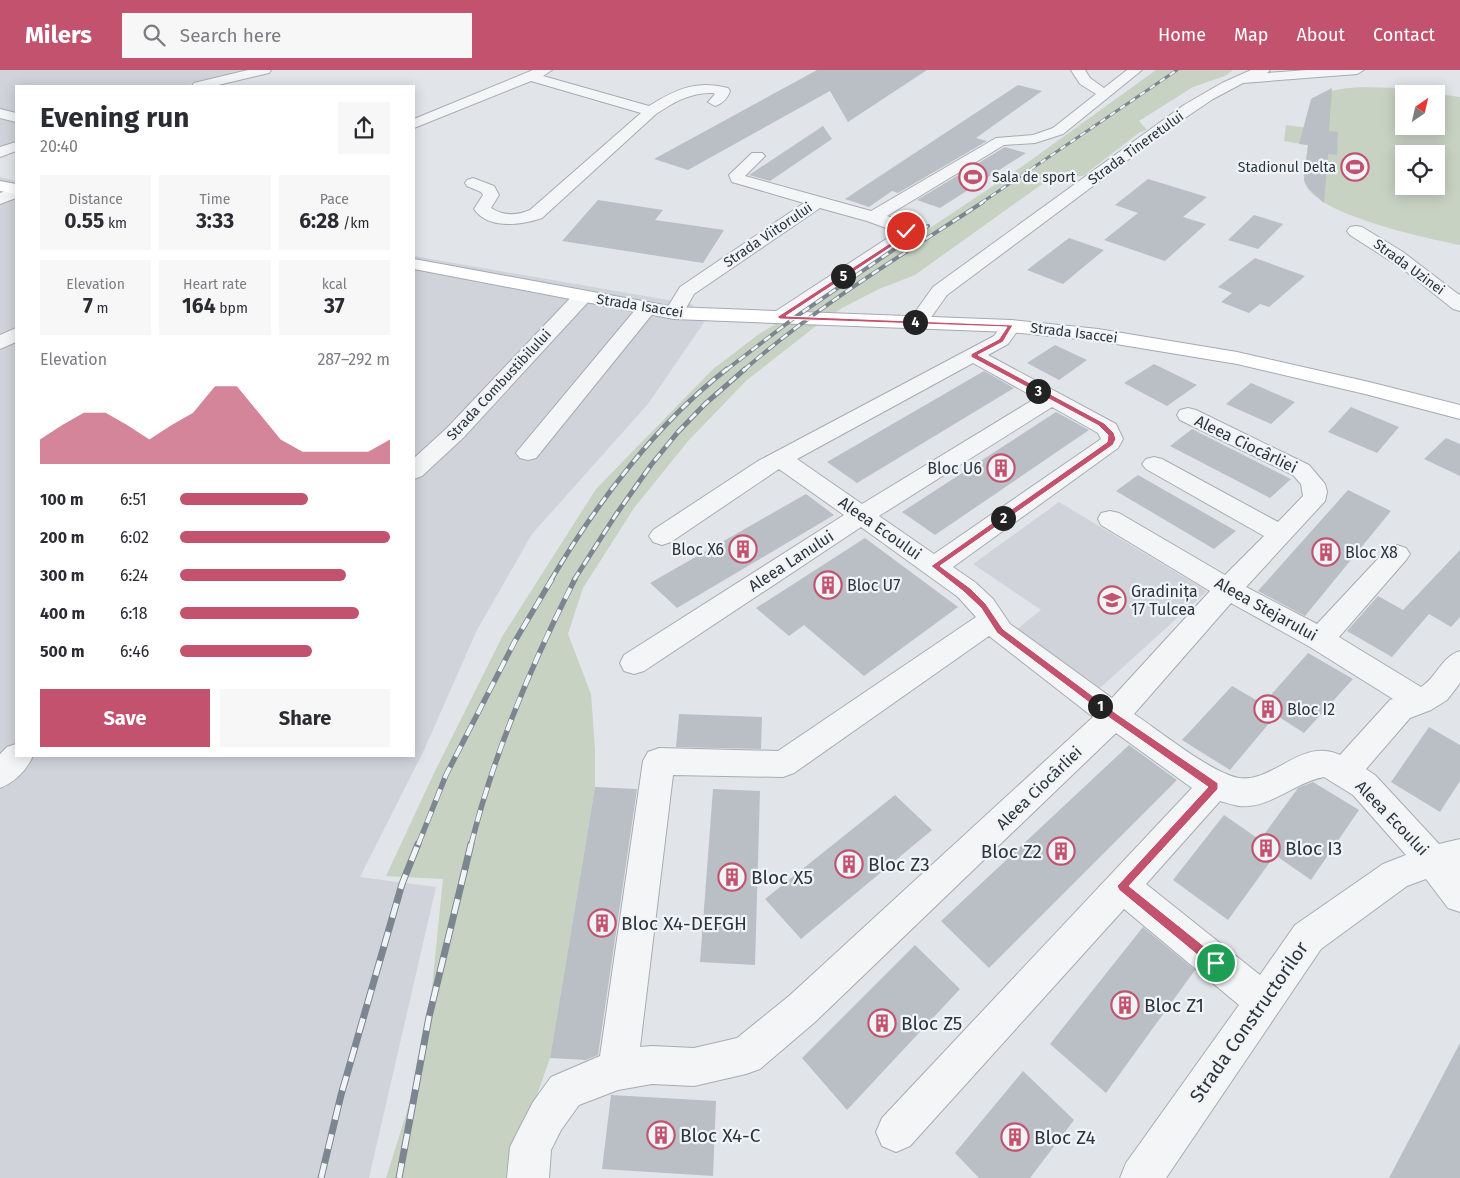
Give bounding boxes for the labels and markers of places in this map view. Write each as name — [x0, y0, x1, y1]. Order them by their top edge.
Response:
sports icon: Stadionul Delta — [1340, 152, 1370, 182]
place label: Stadionul Delta — [1238, 159, 1336, 176]
sports icon: Sala de sport — [958, 162, 988, 192]
place label: Sala de sport — [992, 169, 1077, 186]
pin — [885, 210, 927, 252]
pin: 5 — [830, 264, 856, 288]
pin: 4 — [902, 310, 928, 334]
pin: 3 — [1026, 378, 1050, 404]
building icon: Bloc U6 — [986, 453, 1016, 483]
place label: Bloc U6 — [927, 459, 982, 478]
pin: 2 — [990, 506, 1016, 530]
building icon: Bloc X6 — [728, 534, 758, 564]
building icon: Bloc X8 — [1311, 537, 1341, 567]
place label: Bloc X6 — [672, 540, 724, 559]
place label: Bloc X8 — [1345, 543, 1398, 562]
building icon: Bloc U7 — [813, 570, 843, 600]
place label: Bloc U7 — [847, 576, 900, 595]
place label: Gradinița 17 Tulcea — [1131, 582, 1198, 619]
school or university icon: Gradinița 17 Tulcea — [1097, 585, 1127, 615]
pin: 1 — [1088, 694, 1112, 718]
building icon: Bloc I2 — [1253, 694, 1283, 724]
place label: Bloc I2 — [1287, 700, 1335, 719]
building icon: Bloc I3 — [1251, 833, 1281, 863]
building icon: Bloc Z2 — [1046, 836, 1076, 866]
place label: Bloc I3 — [1285, 837, 1342, 860]
place label: Bloc Z2 — [981, 840, 1042, 863]
building icon: Bloc Z3 — [834, 849, 864, 879]
place label: Bloc Z3 — [868, 853, 930, 876]
building icon: Bloc X5 — [717, 862, 747, 892]
place label: Bloc X5 — [751, 866, 813, 889]
building icon: Bloc X4-DEFGH — [587, 908, 617, 938]
place label: Bloc X4-DEFGH — [621, 912, 747, 935]
pin — [1195, 942, 1237, 984]
building icon: Bloc Z1 — [1110, 990, 1140, 1020]
place label: Bloc Z1 — [1144, 994, 1204, 1017]
building icon: Bloc Z5 — [867, 1008, 897, 1038]
place label: Bloc Z5 — [901, 1012, 962, 1035]
building icon: Bloc X4-C — [646, 1120, 676, 1150]
building icon: Bloc Z4 — [1000, 1122, 1030, 1152]
place label: Bloc X4-C — [680, 1124, 761, 1147]
place label: Bloc Z4 — [1034, 1126, 1096, 1149]

